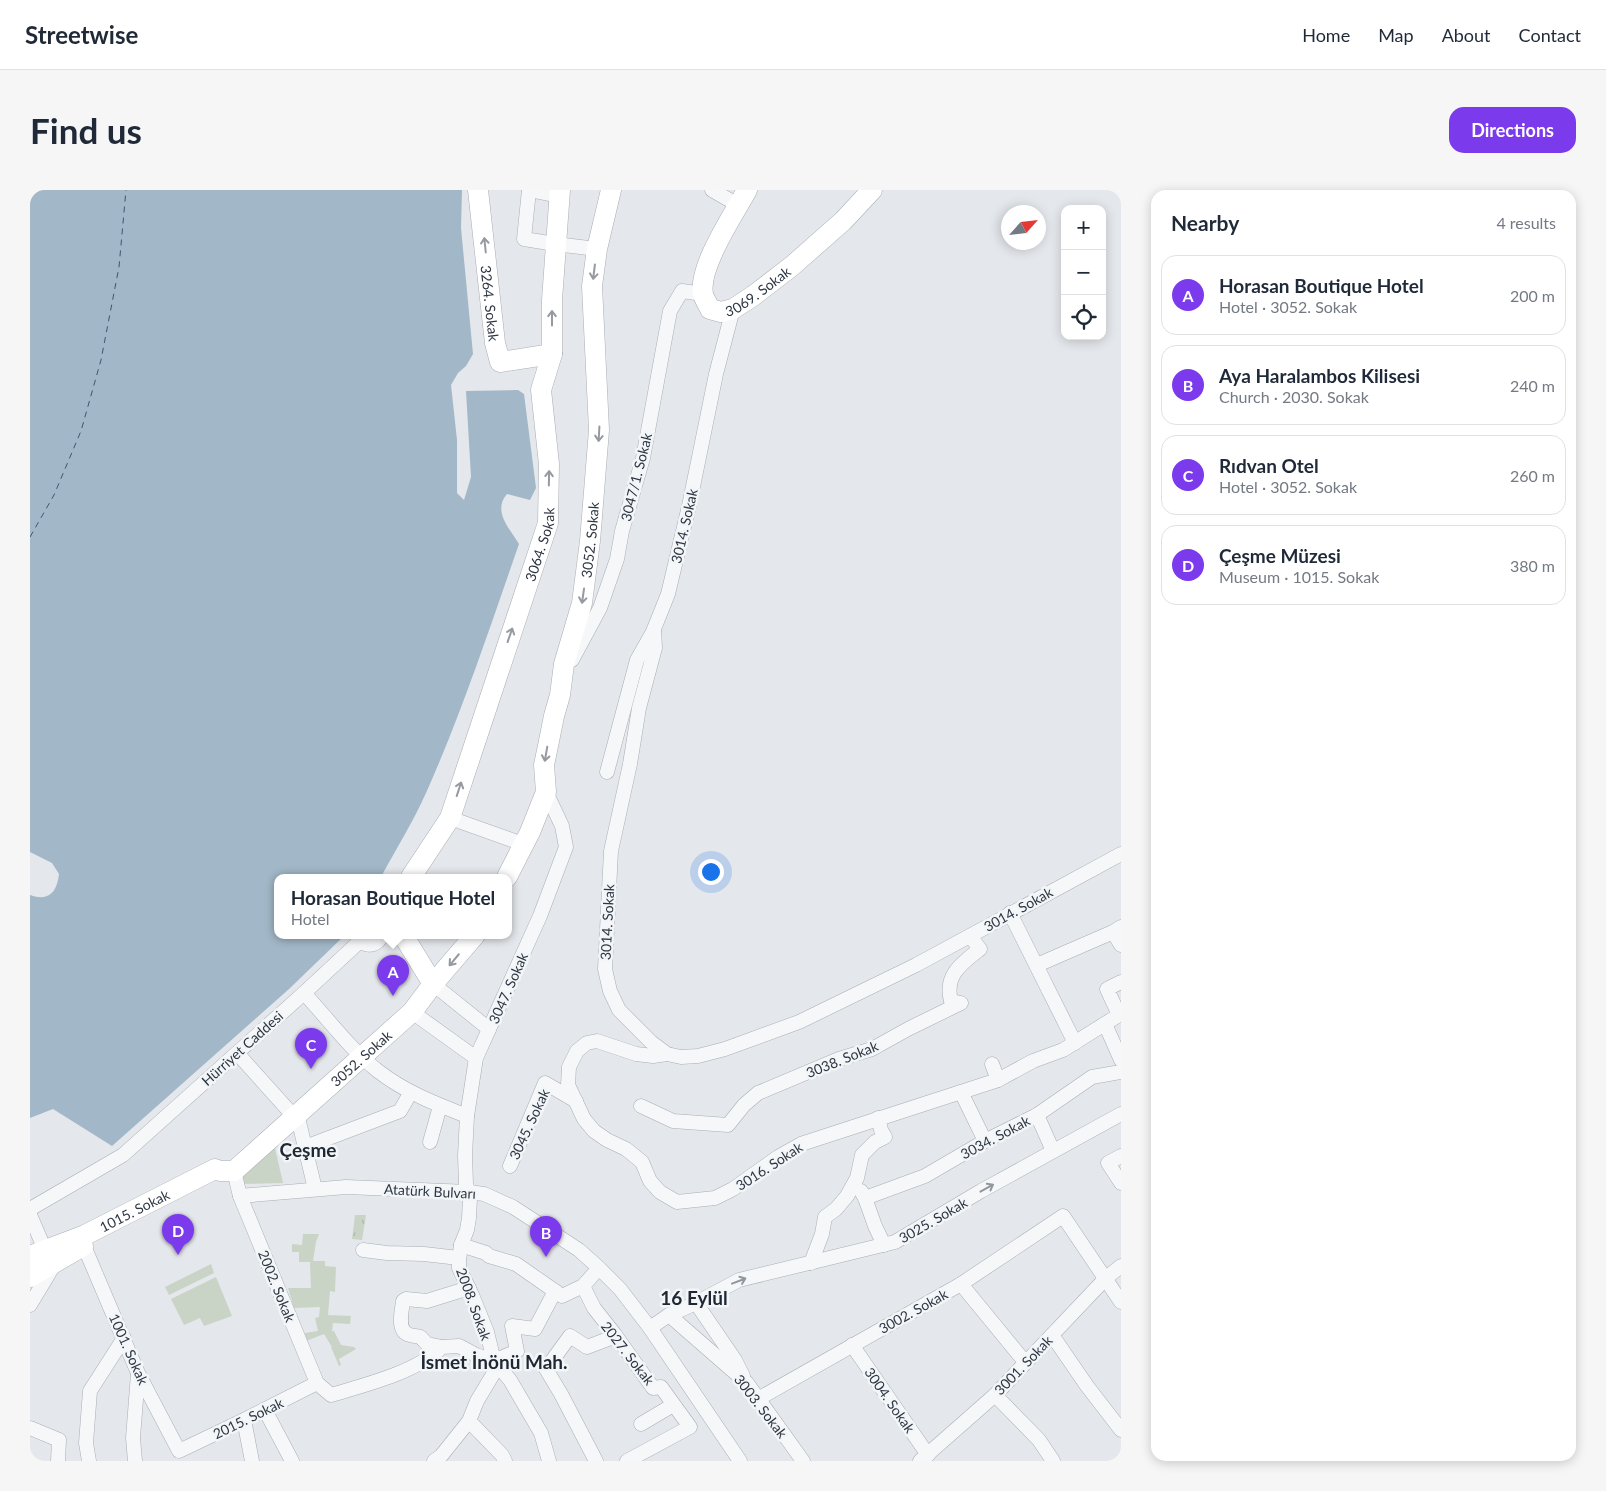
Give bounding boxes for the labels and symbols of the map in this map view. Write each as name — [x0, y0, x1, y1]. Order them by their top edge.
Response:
north arrow — [1001, 205, 1046, 250]
one-way arrow — [480, 237, 490, 253]
street label: 3069. Sokak — [723, 262, 794, 319]
one-way arrow — [589, 264, 599, 280]
street label: 3264. Sokak — [478, 265, 503, 343]
one-way arrow — [547, 310, 557, 326]
one-way arrow — [594, 426, 603, 442]
street label: 3047/1. Sokak — [617, 430, 655, 523]
one-way arrow — [544, 471, 554, 487]
street label: 3014. Sokak — [667, 486, 701, 565]
street label: 3052. Sokak — [577, 500, 602, 579]
street label: 3064. Sokak — [521, 506, 557, 583]
one-way arrow — [578, 587, 588, 603]
one-way arrow — [506, 627, 515, 643]
one-way arrow — [541, 745, 551, 761]
one-way arrow — [455, 781, 464, 797]
your location — [698, 859, 724, 885]
street label: 3014. Sokak — [597, 883, 618, 960]
street label: 3014. Sokak — [981, 883, 1056, 935]
street label: 3047. Sokak — [485, 949, 532, 1026]
one-way arrow — [448, 953, 460, 966]
pin: A — [377, 955, 409, 996]
street label: Hürriyet Caddesi — [198, 1007, 286, 1089]
street label: 3052. Sokak — [327, 1025, 395, 1089]
pin: C — [295, 1028, 327, 1069]
street label: 3038. Sokak — [804, 1037, 881, 1081]
street label: 3045. Sokak — [505, 1085, 553, 1162]
street label: 3034. Sokak — [957, 1111, 1033, 1162]
district label: Çeşme — [280, 1138, 336, 1161]
street label: 3016. Sokak — [732, 1138, 806, 1194]
street label: Atatürk Bulvarı — [384, 1180, 476, 1202]
one-way arrow — [979, 1183, 994, 1192]
street label: 1015. Sokak — [96, 1185, 173, 1235]
street label: 3025. Sokak — [896, 1193, 971, 1246]
pin: D — [162, 1214, 194, 1255]
pin: B — [530, 1216, 562, 1257]
street label: 2002. Sokak — [255, 1248, 299, 1325]
street label: 2008. Sokak — [453, 1265, 495, 1343]
one-way arrow — [731, 1276, 746, 1285]
street label: 3002. Sokak — [876, 1285, 951, 1337]
district label: 16 Eylül — [660, 1286, 728, 1309]
street label: 1001. Sokak — [106, 1311, 153, 1388]
street label: 2027. Sokak — [598, 1318, 659, 1389]
street label: 3001. Sokak — [990, 1331, 1056, 1398]
district label: İsmet İnönü Mah. — [420, 1350, 568, 1373]
street label: 3004. Sokak — [861, 1364, 919, 1437]
street label: 3003. Sokak — [731, 1371, 792, 1442]
street label: 2015. Sokak — [210, 1393, 287, 1442]

